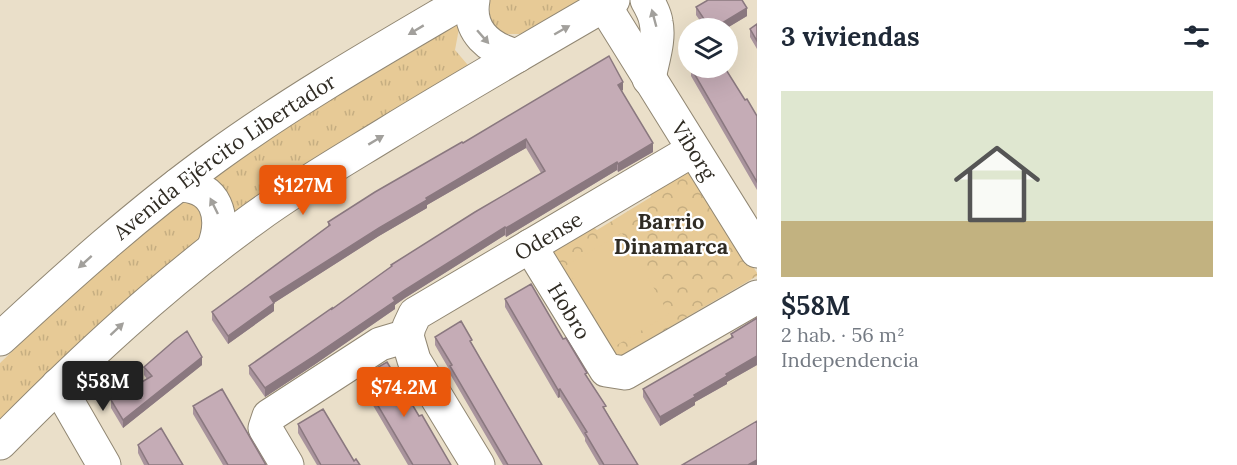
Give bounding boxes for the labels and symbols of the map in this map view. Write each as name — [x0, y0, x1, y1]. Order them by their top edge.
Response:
one-way arrow — [649, 9, 658, 27]
one-way arrow — [407, 25, 424, 35]
one-way arrow — [554, 25, 571, 35]
one-way arrow — [477, 29, 490, 44]
street label: Avenida Ejército Libertador — [107, 67, 341, 246]
street label: Viborg — [665, 115, 723, 185]
one-way arrow — [368, 135, 385, 145]
pin: $127M — [261, 165, 345, 216]
one-way arrow — [209, 196, 219, 214]
street label: Odense — [509, 205, 587, 266]
district label: Barrio Dinamarca — [614, 207, 729, 260]
one-way arrow — [78, 255, 93, 268]
street label: Hobro — [542, 277, 597, 344]
one-way arrow — [110, 322, 125, 336]
pin: $58M — [67, 361, 139, 412]
pin: $74.2M — [355, 367, 453, 418]

